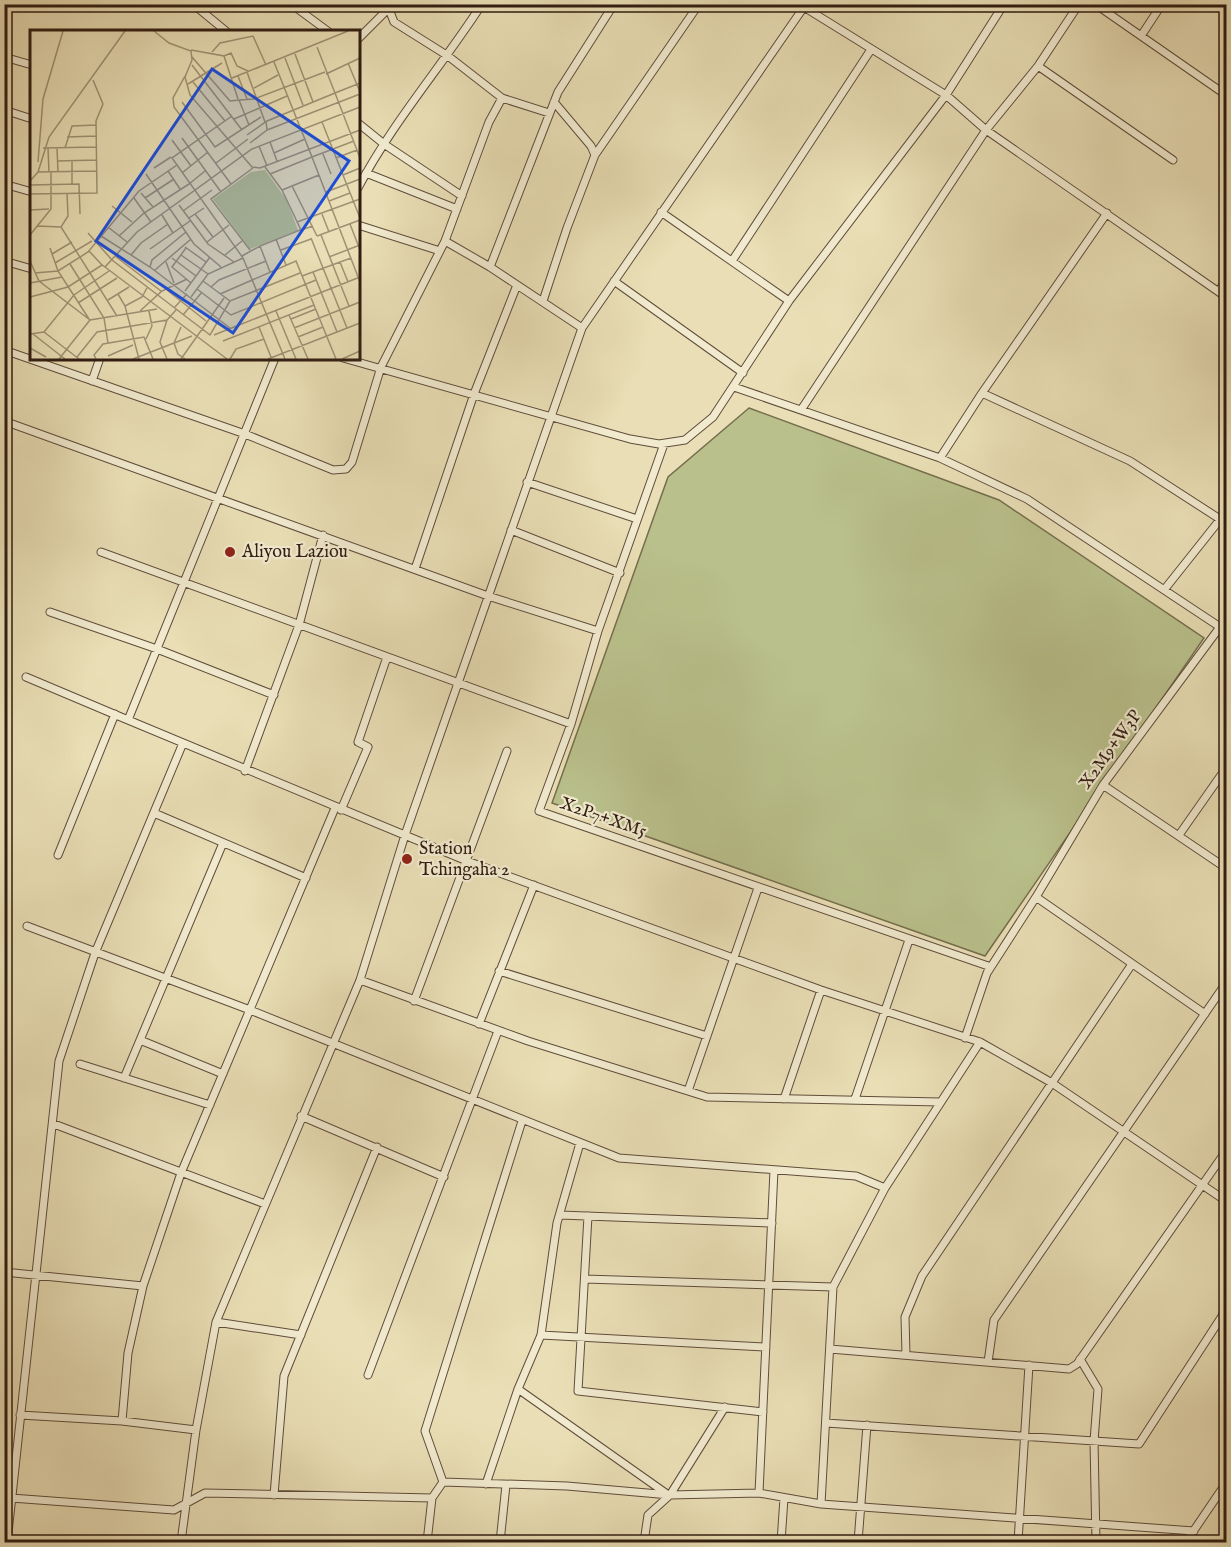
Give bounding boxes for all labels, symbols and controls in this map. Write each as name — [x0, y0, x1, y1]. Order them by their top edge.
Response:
inset map — [30, 30, 360, 360]
place label: Aliyou Laziou — [241, 541, 348, 564]
marker: Aliyou Laziou — [223, 545, 237, 559]
street label: X2M9+W3P — [1075, 706, 1147, 794]
street label: X2P7+XM5 — [557, 792, 650, 844]
place label: Station Tchingaha 2 — [419, 838, 510, 882]
marker: Station Tchingaha 2 — [400, 852, 414, 866]

